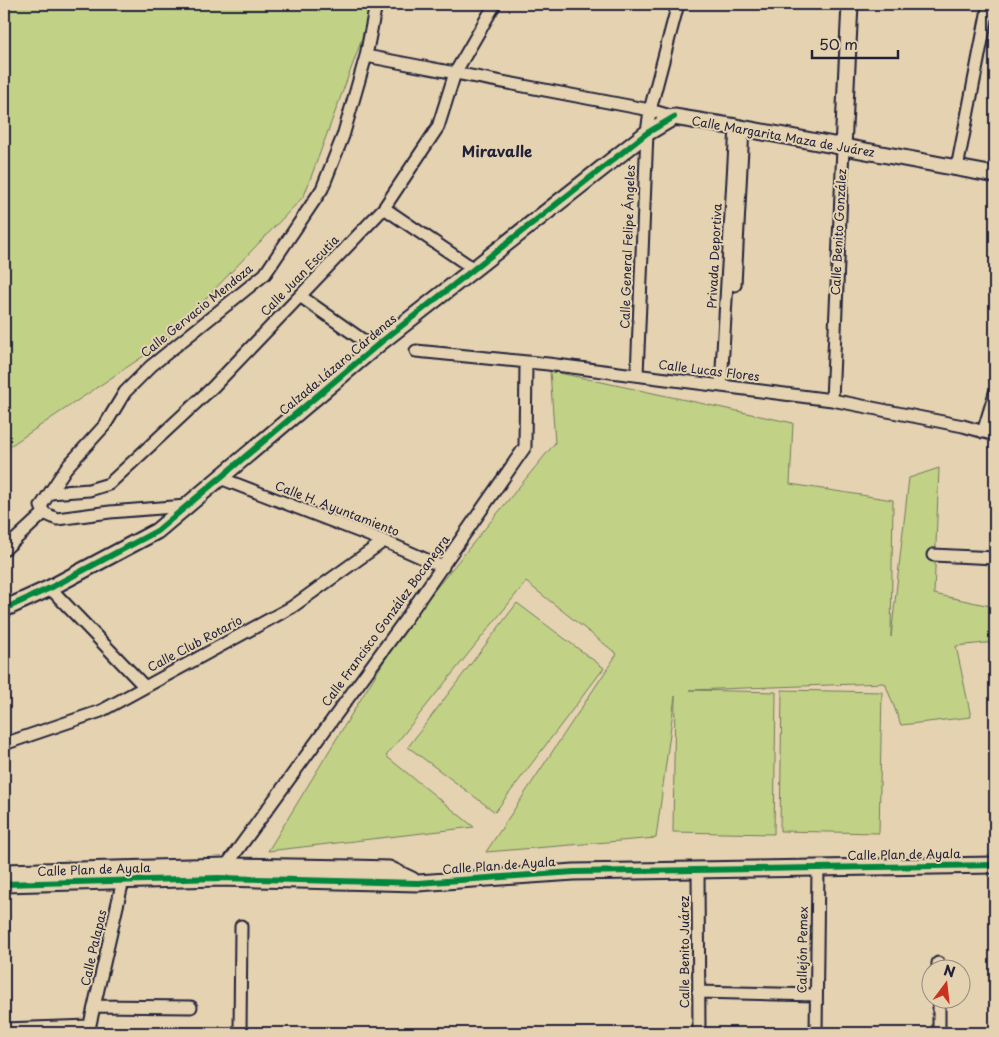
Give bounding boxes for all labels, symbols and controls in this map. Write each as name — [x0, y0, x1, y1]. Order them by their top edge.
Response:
scale bar — [812, 28, 898, 60]
text: 50 m — [819, 32, 858, 55]
street label: Calle Margarita Maza de Juárez — [690, 111, 876, 161]
district label: Miravalle — [462, 139, 532, 162]
street label: Calle General Felipe Ángeles — [615, 164, 639, 329]
street label: Calle Benito González — [826, 168, 850, 296]
street label: Privada Deportiva — [702, 202, 726, 309]
street label: Calle Juan Escutia — [256, 230, 343, 320]
street label: Calle Gervacio Mendoza — [137, 259, 257, 361]
street label: Calzada Lázaro Cárdenas — [275, 309, 400, 419]
street label: Calle Lucas Flores — [658, 355, 761, 385]
street label: Calle H. Ayuntamiento — [273, 476, 403, 540]
street label: Calle Francisco González Bocanegra — [317, 530, 454, 710]
street label: Calle Club Rotario — [144, 610, 245, 676]
street label: Calle Plan de Ayala — [847, 844, 961, 864]
street label: Calle Plan de Ayala — [442, 852, 556, 878]
street label: Calle Plan de Ayala — [37, 858, 151, 880]
street label: Calle Benito Juárez — [675, 896, 693, 1008]
street label: Callejón Pemex — [792, 906, 812, 994]
street label: Calle Palapas — [76, 907, 111, 988]
text: N — [941, 959, 958, 983]
north arrow — [922, 960, 972, 1010]

